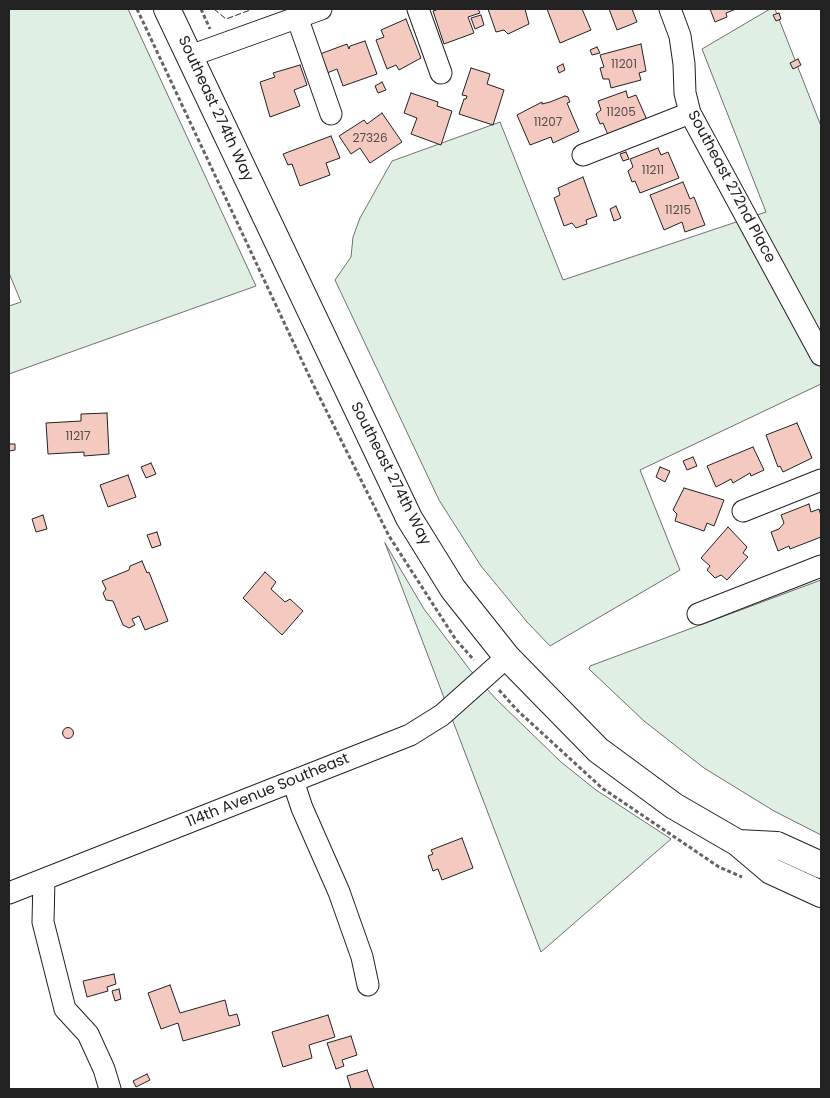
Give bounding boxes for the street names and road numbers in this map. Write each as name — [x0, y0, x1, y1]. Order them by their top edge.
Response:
street label: Southeast 274th Way — [173, 33, 257, 185]
street label: Southeast 272nd Place — [683, 108, 779, 266]
street label: Southeast 274th Way — [346, 399, 434, 549]
street label: 114th Avenue Southeast — [184, 750, 352, 832]

